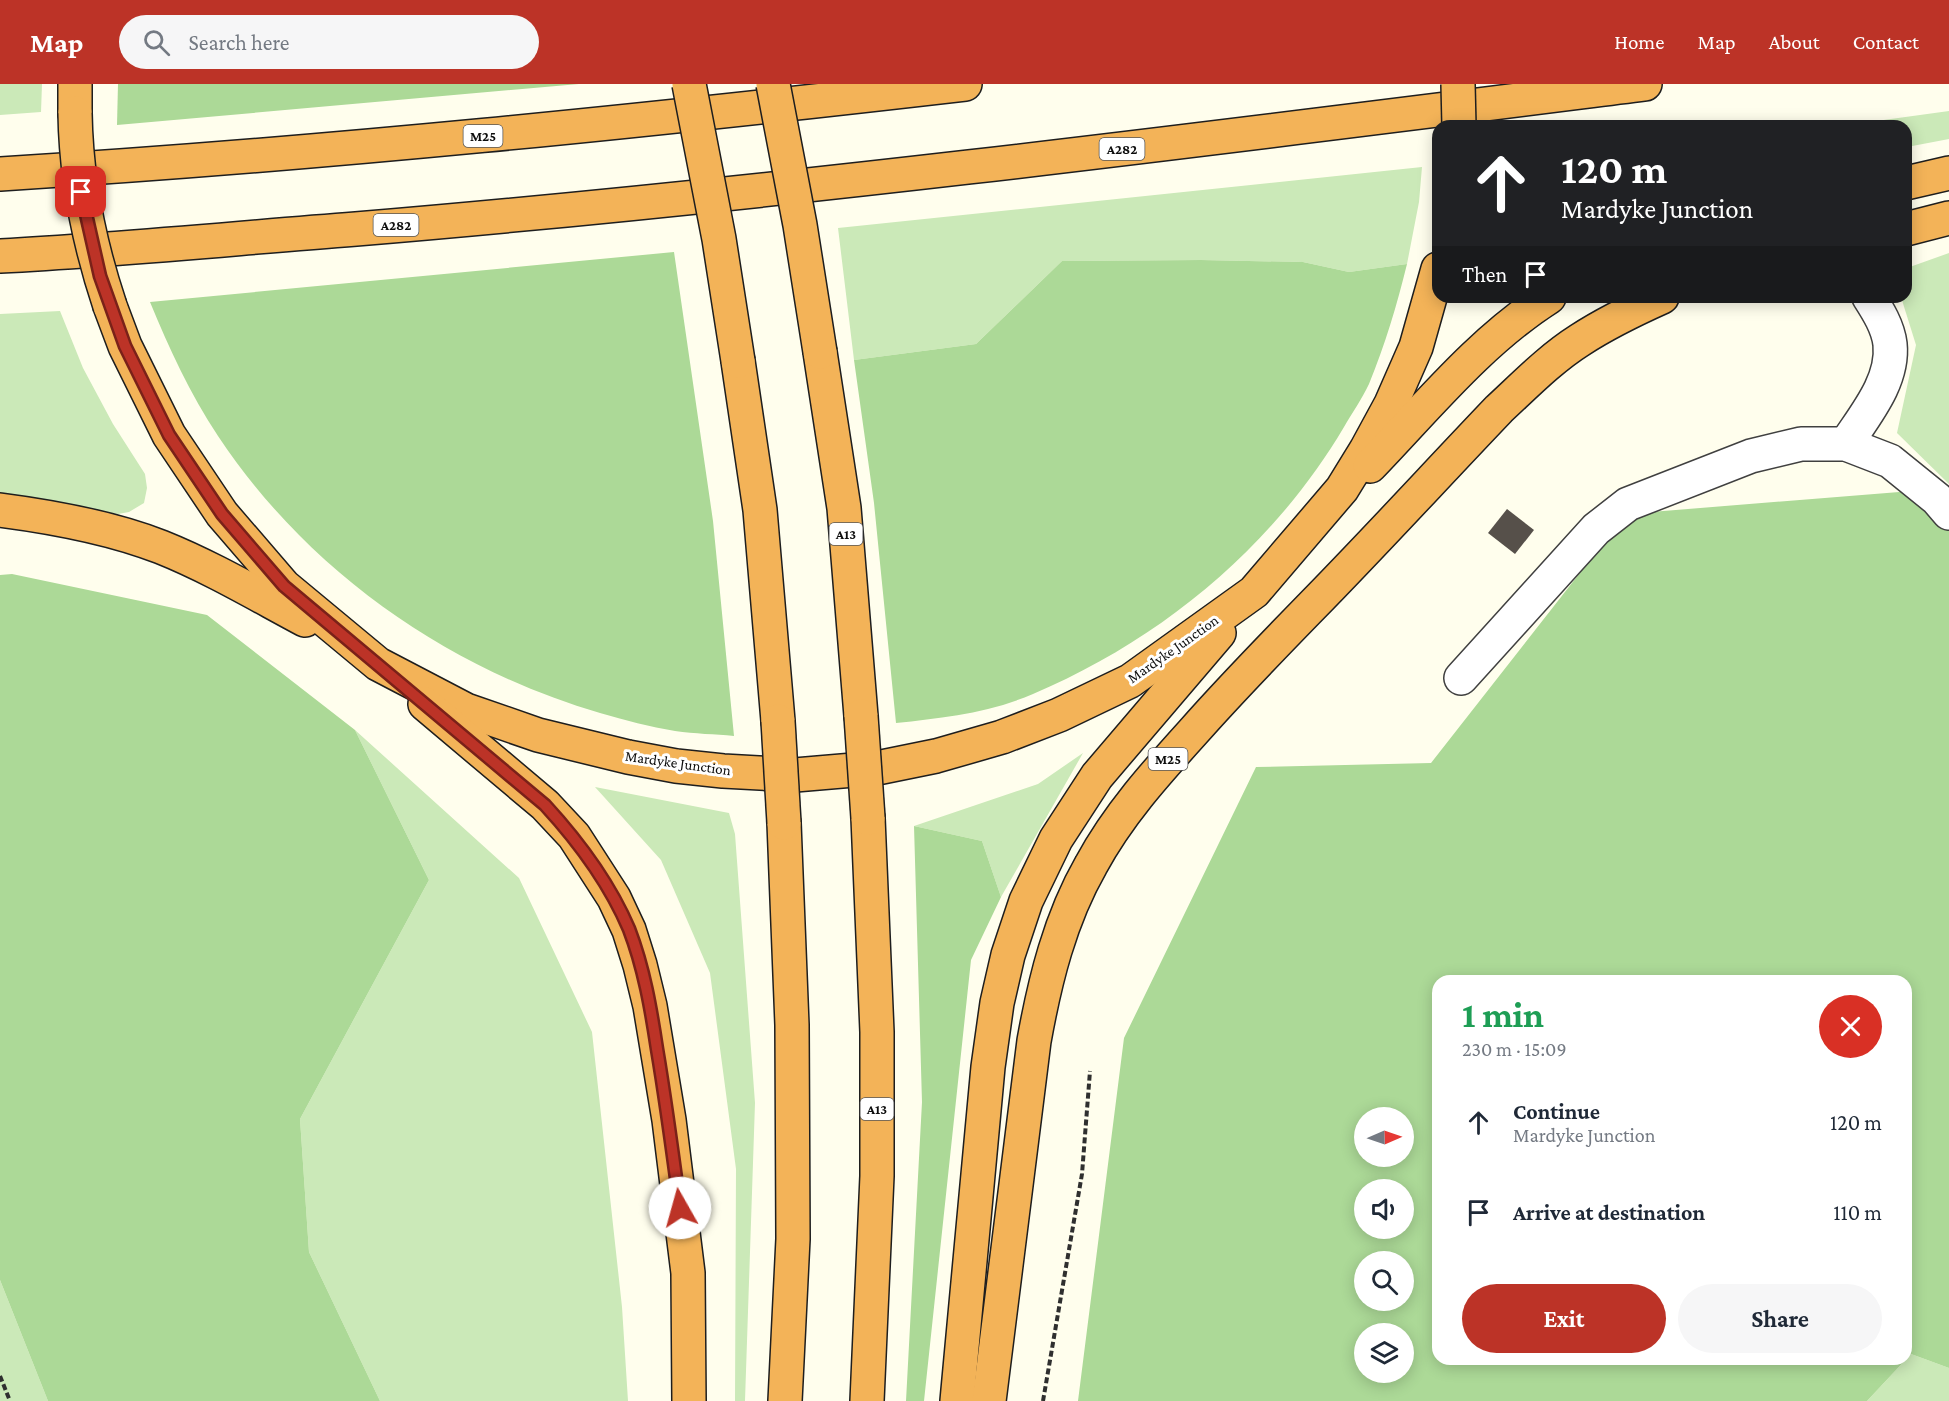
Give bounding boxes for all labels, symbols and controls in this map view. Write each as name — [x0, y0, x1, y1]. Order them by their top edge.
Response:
search box — [119, 15, 539, 69]
icon: search — [140, 26, 173, 59]
text: Map — [30, 27, 83, 58]
text: Search here — [188, 30, 289, 55]
text: Home — [1614, 30, 1664, 54]
text: Map — [1697, 30, 1736, 54]
text: About — [1769, 30, 1820, 54]
text: Contact — [1853, 30, 1919, 54]
road number: M25 — [464, 125, 502, 147]
road number: A282 — [1100, 138, 1144, 160]
icon: ahead — [1462, 144, 1540, 222]
text: 120 m — [1561, 145, 1667, 192]
pin — [55, 166, 106, 217]
icon: arrive — [64, 175, 97, 208]
text: Mardyke Junction — [1561, 194, 1753, 224]
road number: A282 — [374, 214, 418, 236]
icon: arrive — [1519, 258, 1552, 291]
text: Then — [1462, 262, 1507, 287]
road number: A13 — [830, 523, 862, 545]
street label: Mardyke Junction — [1125, 612, 1222, 687]
street label: Mardyke Junction — [624, 748, 732, 779]
road number: M25 — [1148, 748, 1188, 770]
text: 1 min — [1462, 995, 1544, 1035]
button: close — [1819, 995, 1882, 1058]
text: 230 m · 15:09 — [1462, 1038, 1567, 1060]
road number: A13 — [860, 1098, 894, 1120]
text: Continue — [1513, 1099, 1600, 1124]
icon: ahead — [1462, 1106, 1495, 1139]
north arrow — [1354, 1107, 1414, 1167]
map controls — [1354, 1107, 1414, 1383]
text: 120 m — [1830, 1110, 1882, 1135]
text: Mardyke Junction — [1513, 1124, 1655, 1146]
position arrow — [648, 1176, 712, 1240]
button: sound — [1354, 1179, 1414, 1239]
icon: arrive — [1462, 1196, 1495, 1229]
text: Arrive at destination — [1513, 1200, 1705, 1225]
text: 110 m — [1833, 1200, 1882, 1225]
button: search — [1354, 1251, 1414, 1311]
button: Exit — [1462, 1284, 1666, 1353]
button: Share — [1678, 1284, 1882, 1353]
button: layers — [1354, 1323, 1414, 1383]

